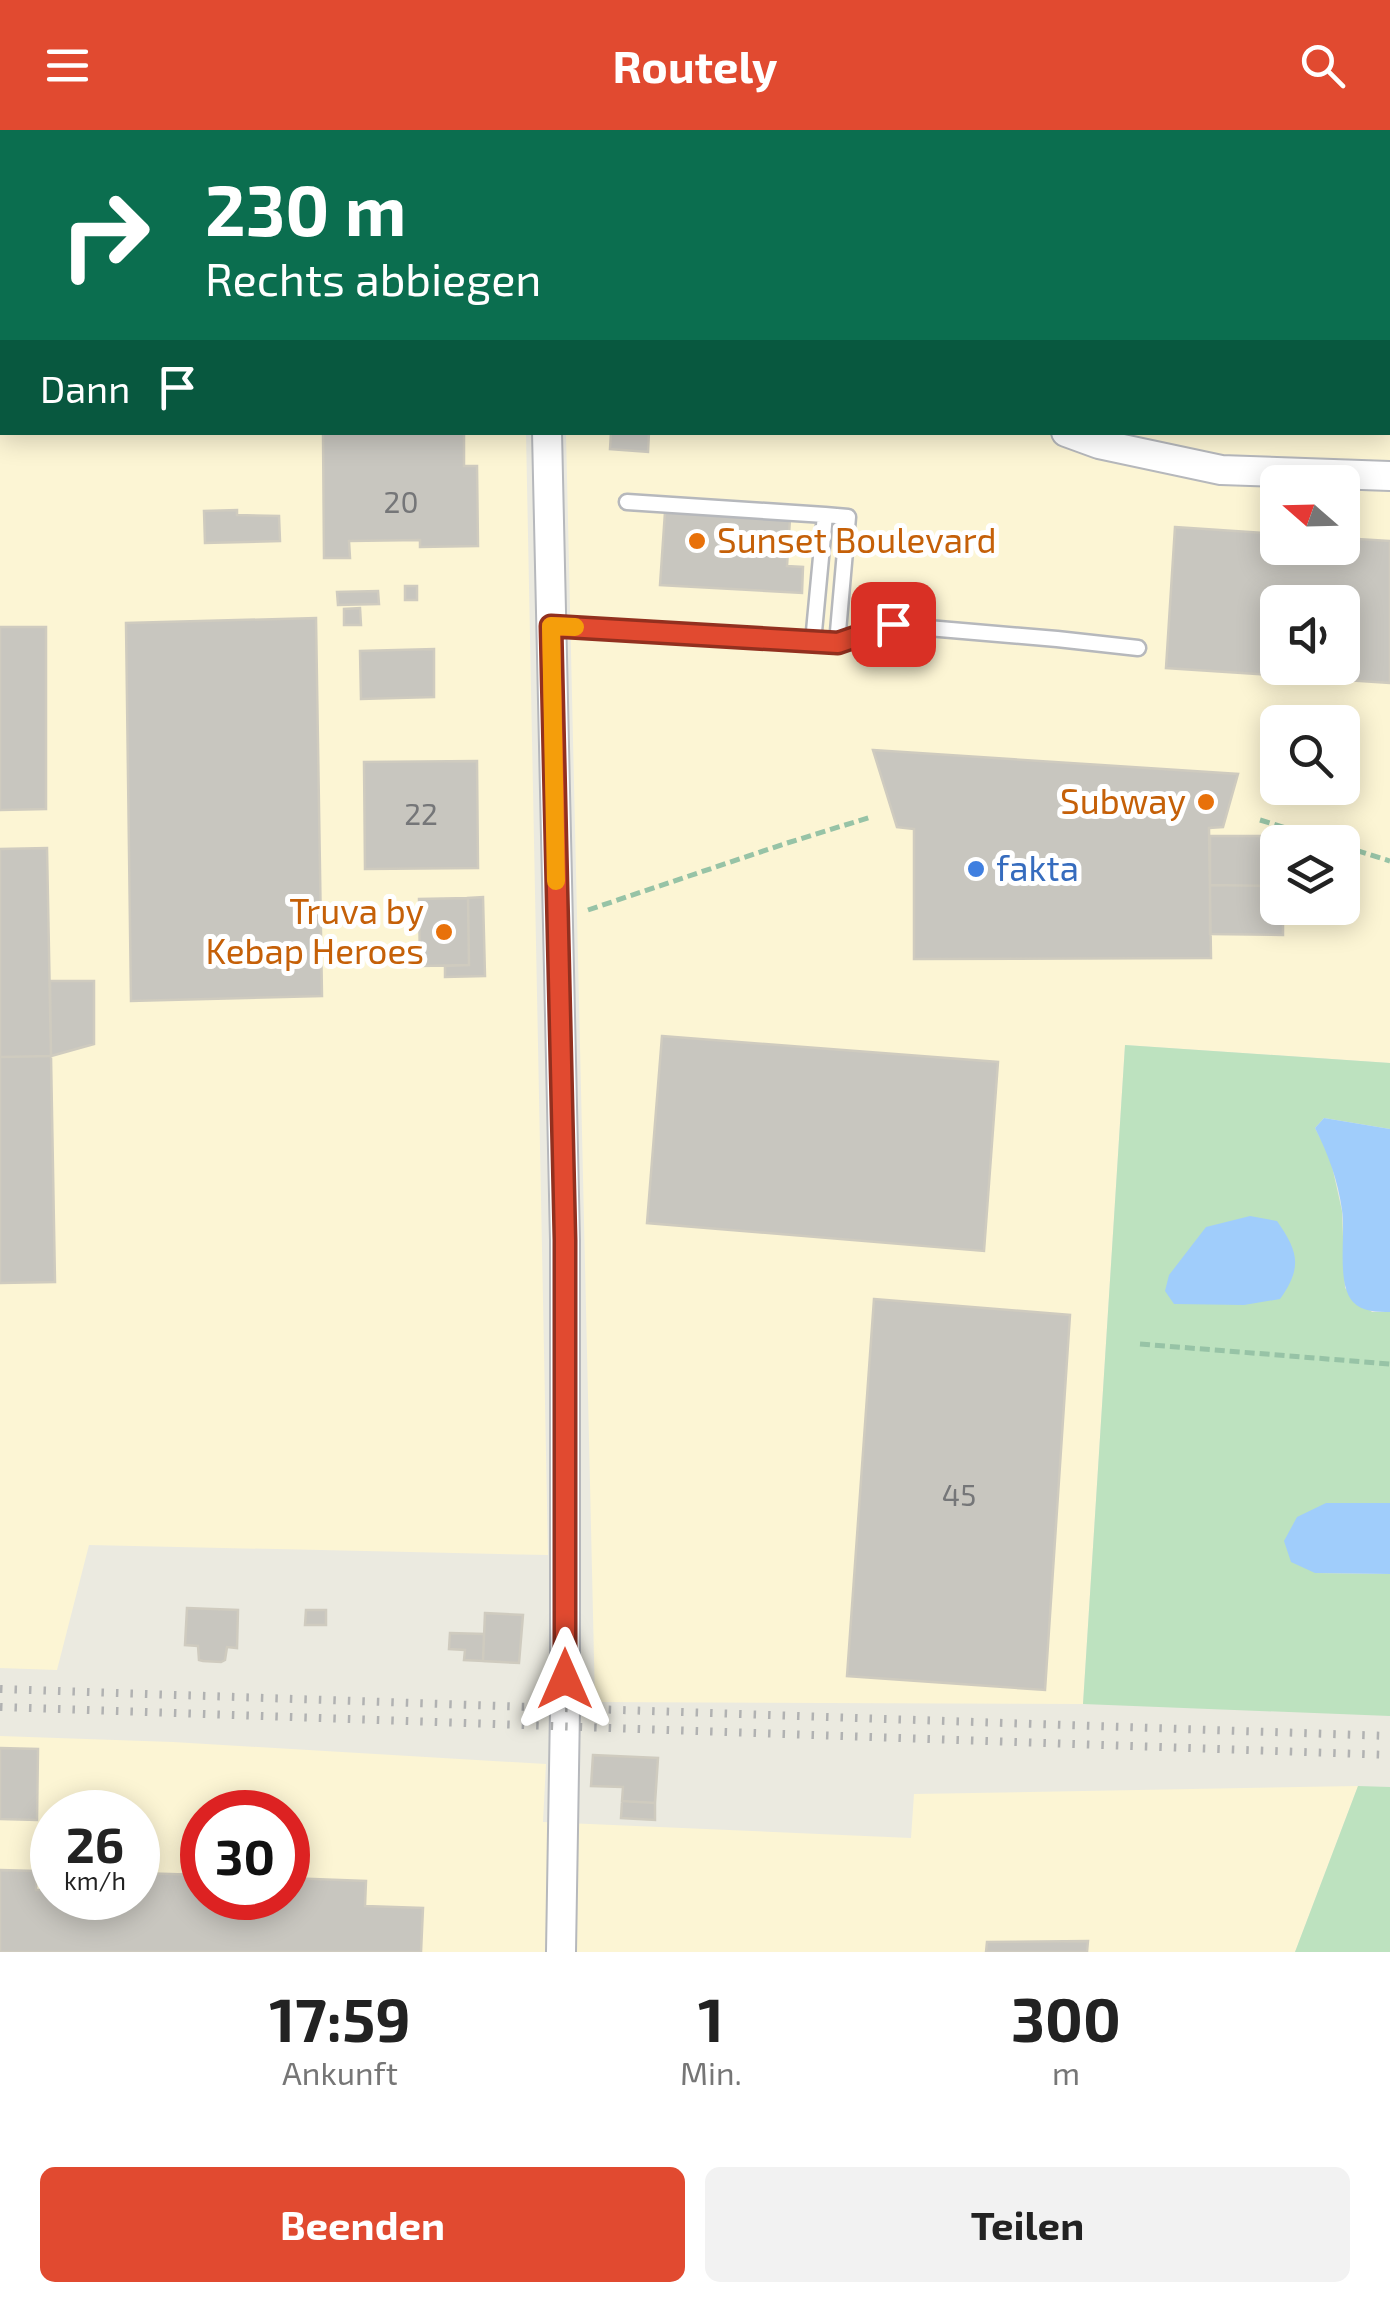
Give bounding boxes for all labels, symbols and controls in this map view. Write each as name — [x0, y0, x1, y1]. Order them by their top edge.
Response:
icon: menu — [40, 38, 95, 93]
text: Routely — [612, 38, 778, 92]
icon: search — [1295, 38, 1350, 93]
text: 230 m — [205, 166, 406, 250]
icon: right — [40, 170, 170, 300]
text: Rechts abbiegen — [205, 251, 542, 305]
icon: arrive — [150, 360, 205, 415]
text: Dann — [40, 365, 130, 411]
north arrow — [1260, 465, 1360, 565]
map controls — [1260, 465, 1360, 925]
house number: 20 — [384, 483, 418, 519]
place label: Sunset Boulevard — [717, 518, 997, 560]
marker: Sunset Boulevard — [686, 530, 708, 552]
pin — [851, 582, 936, 667]
button: sound — [1260, 585, 1360, 685]
icon: arrive — [866, 597, 921, 652]
button: search — [1260, 705, 1360, 805]
place label: Subway — [1060, 779, 1186, 821]
marker: Subway — [1195, 791, 1217, 813]
house number: 22 — [404, 795, 438, 831]
button: layers — [1260, 825, 1360, 925]
place label: fakta — [996, 846, 1079, 888]
marker: fakta — [965, 858, 987, 880]
place label: Truva by Kebap Heroes — [205, 889, 424, 971]
marker: Truva by Kebap Heroes — [433, 921, 455, 943]
house number: 45 — [942, 1476, 976, 1512]
position arrow — [513, 1627, 617, 1731]
speed limit sign: 30 — [180, 1790, 310, 1920]
text: 26 — [66, 1813, 124, 1873]
text: km/h — [64, 1865, 126, 1895]
text: 17:59 — [269, 1982, 411, 2054]
text: 1 — [698, 1982, 724, 2054]
text: 300 — [1011, 1982, 1121, 2054]
text: Ankunft — [282, 2053, 398, 2091]
text: Min. — [680, 2053, 742, 2091]
text: m — [1052, 2053, 1080, 2091]
button: Beenden — [40, 2167, 685, 2282]
button: Teilen — [705, 2167, 1350, 2282]

